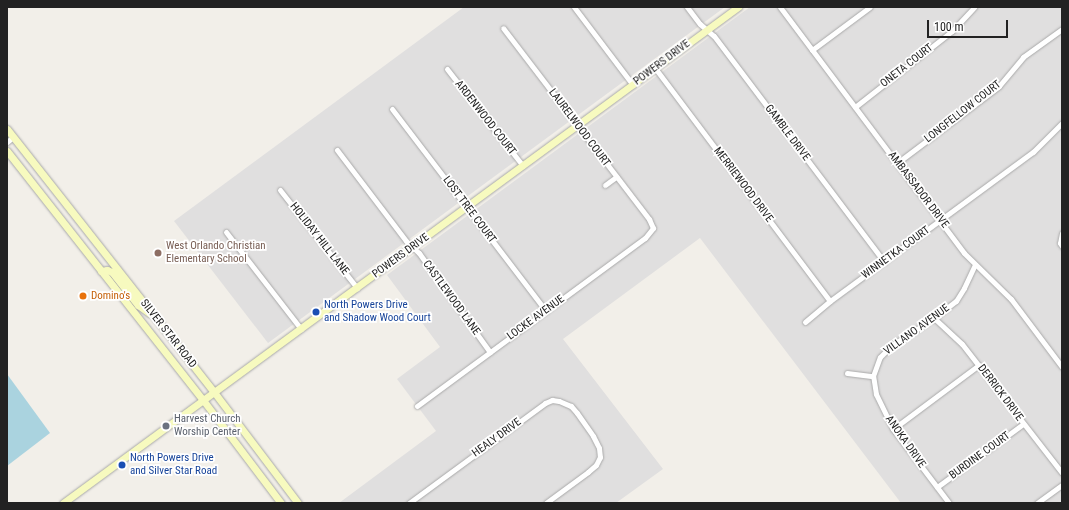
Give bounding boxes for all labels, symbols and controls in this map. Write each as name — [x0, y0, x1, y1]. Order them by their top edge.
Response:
scale bar — [929, 12, 1010, 38]
text: 100 m — [934, 20, 964, 34]
street label: POWERS DRIVE — [631, 38, 693, 88]
street label: ONETA COURT — [878, 41, 936, 91]
street label: ARDENWOOD COURT — [452, 78, 518, 158]
street label: LONGFELLOW COURT — [922, 78, 1004, 146]
street label: LAURELWOOD COURT — [545, 86, 613, 170]
street label: GAMBLE DRIVE — [762, 102, 812, 164]
street label: MERRIEWOOD DRIVE — [710, 145, 776, 225]
street label: AMBASSADOR DRIVE — [885, 149, 951, 231]
street label: LOST TREE COURT — [439, 174, 499, 246]
street label: HOLIDAY HILL LANE — [287, 200, 351, 278]
street label: WINNETKA COURT — [859, 224, 933, 282]
street label: POWERS DRIVE — [370, 231, 432, 281]
place label: West Orlando Christian Elementary School — [166, 240, 266, 266]
marker: West Orlando Christian Elementary School — [153, 248, 163, 258]
street label: CASTLEWOOD LANE — [419, 258, 483, 338]
place label: Domino's — [91, 289, 130, 303]
marker: Domino's — [78, 291, 88, 301]
street label: LOCKE AVENUE — [505, 293, 567, 343]
street label: SILVER STAR ROAD — [137, 297, 199, 371]
place label: North Powers Drive and Shadow Wood Court — [324, 299, 431, 325]
street label: VILLANO AVENUE — [882, 302, 952, 358]
marker: North Powers Drive and Shadow Wood Court — [311, 307, 321, 317]
street label: DERRICK DRIVE — [974, 362, 1026, 424]
place label: Harvest Church Worship Center — [174, 413, 241, 439]
street label: ANOKA DRIVE — [882, 413, 928, 471]
street label: HEALY DRIVE — [470, 416, 524, 460]
marker: Harvest Church Worship Center — [161, 421, 171, 431]
street label: BURDINE COURT — [947, 429, 1013, 483]
place label: North Powers Drive and Silver Star Road — [130, 452, 217, 478]
marker: North Powers Drive and Silver Star Road — [117, 460, 127, 470]

